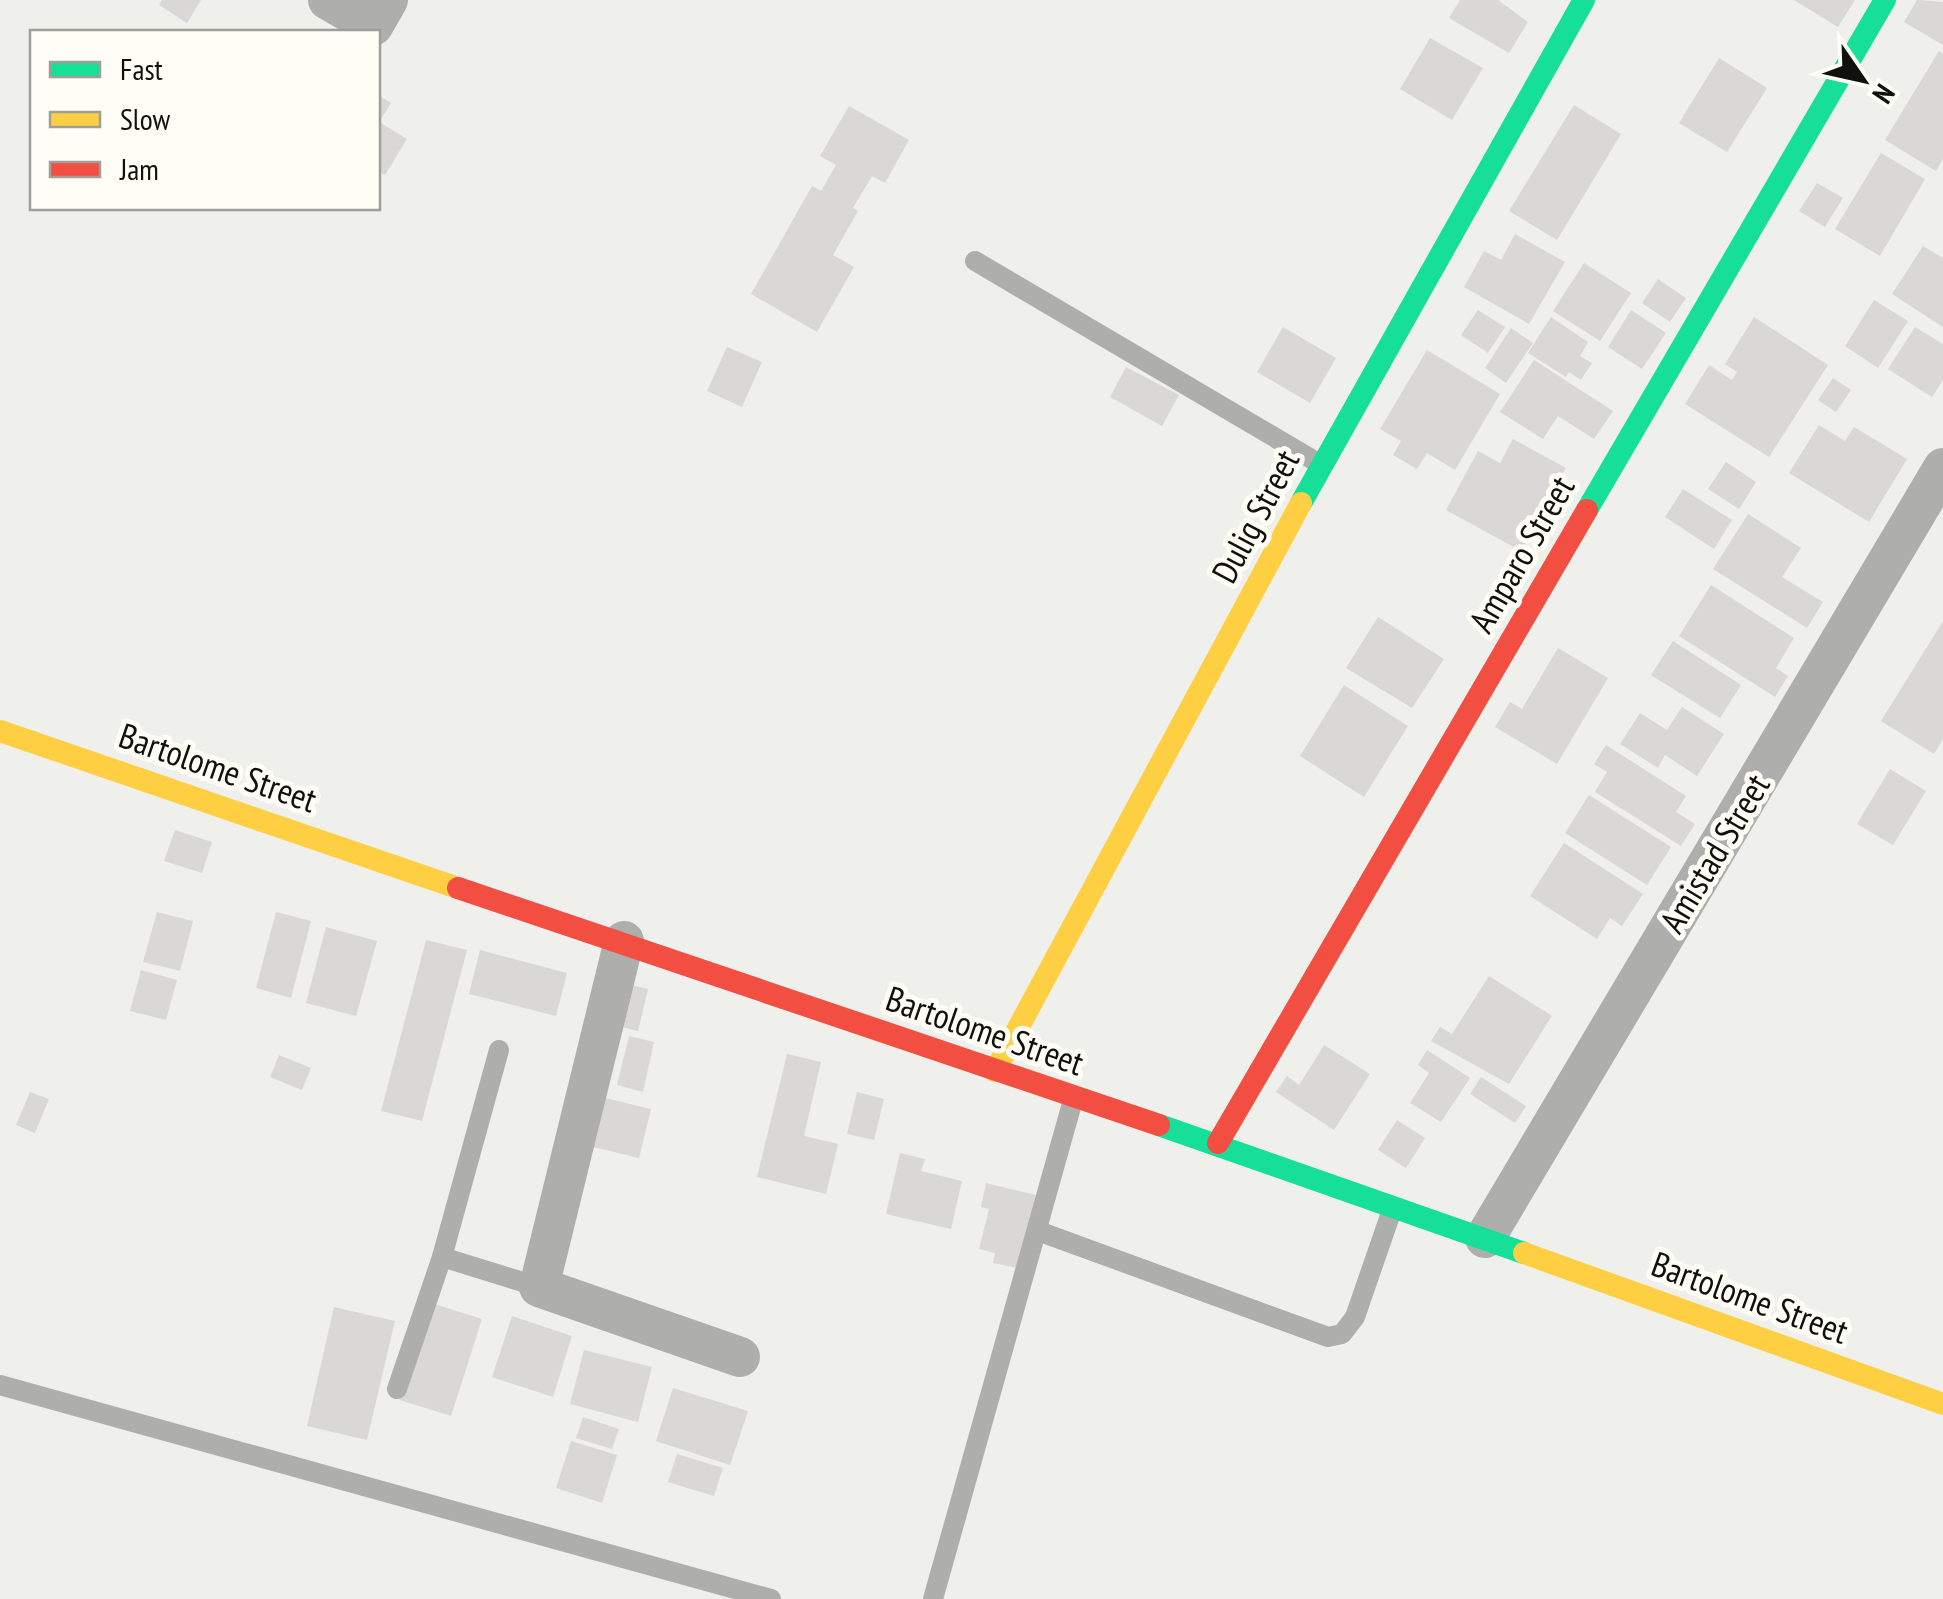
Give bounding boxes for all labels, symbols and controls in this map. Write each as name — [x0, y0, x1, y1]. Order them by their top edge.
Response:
legend — [30, 30, 380, 210]
north arrow — [1813, 30, 1913, 130]
text: Fast — [120, 49, 164, 88]
text: N — [1865, 78, 1904, 111]
text: Slow — [120, 99, 171, 138]
text: Jam — [119, 149, 159, 188]
street label: Dulig Street — [1201, 441, 1309, 591]
street label: Amparo Street — [1458, 467, 1584, 640]
street label: Bartolome Street — [113, 712, 323, 822]
street label: Amistad Street — [1649, 765, 1780, 941]
street label: Bartolome Street — [880, 975, 1090, 1085]
street label: Bartolome Street — [1645, 1240, 1855, 1354]

